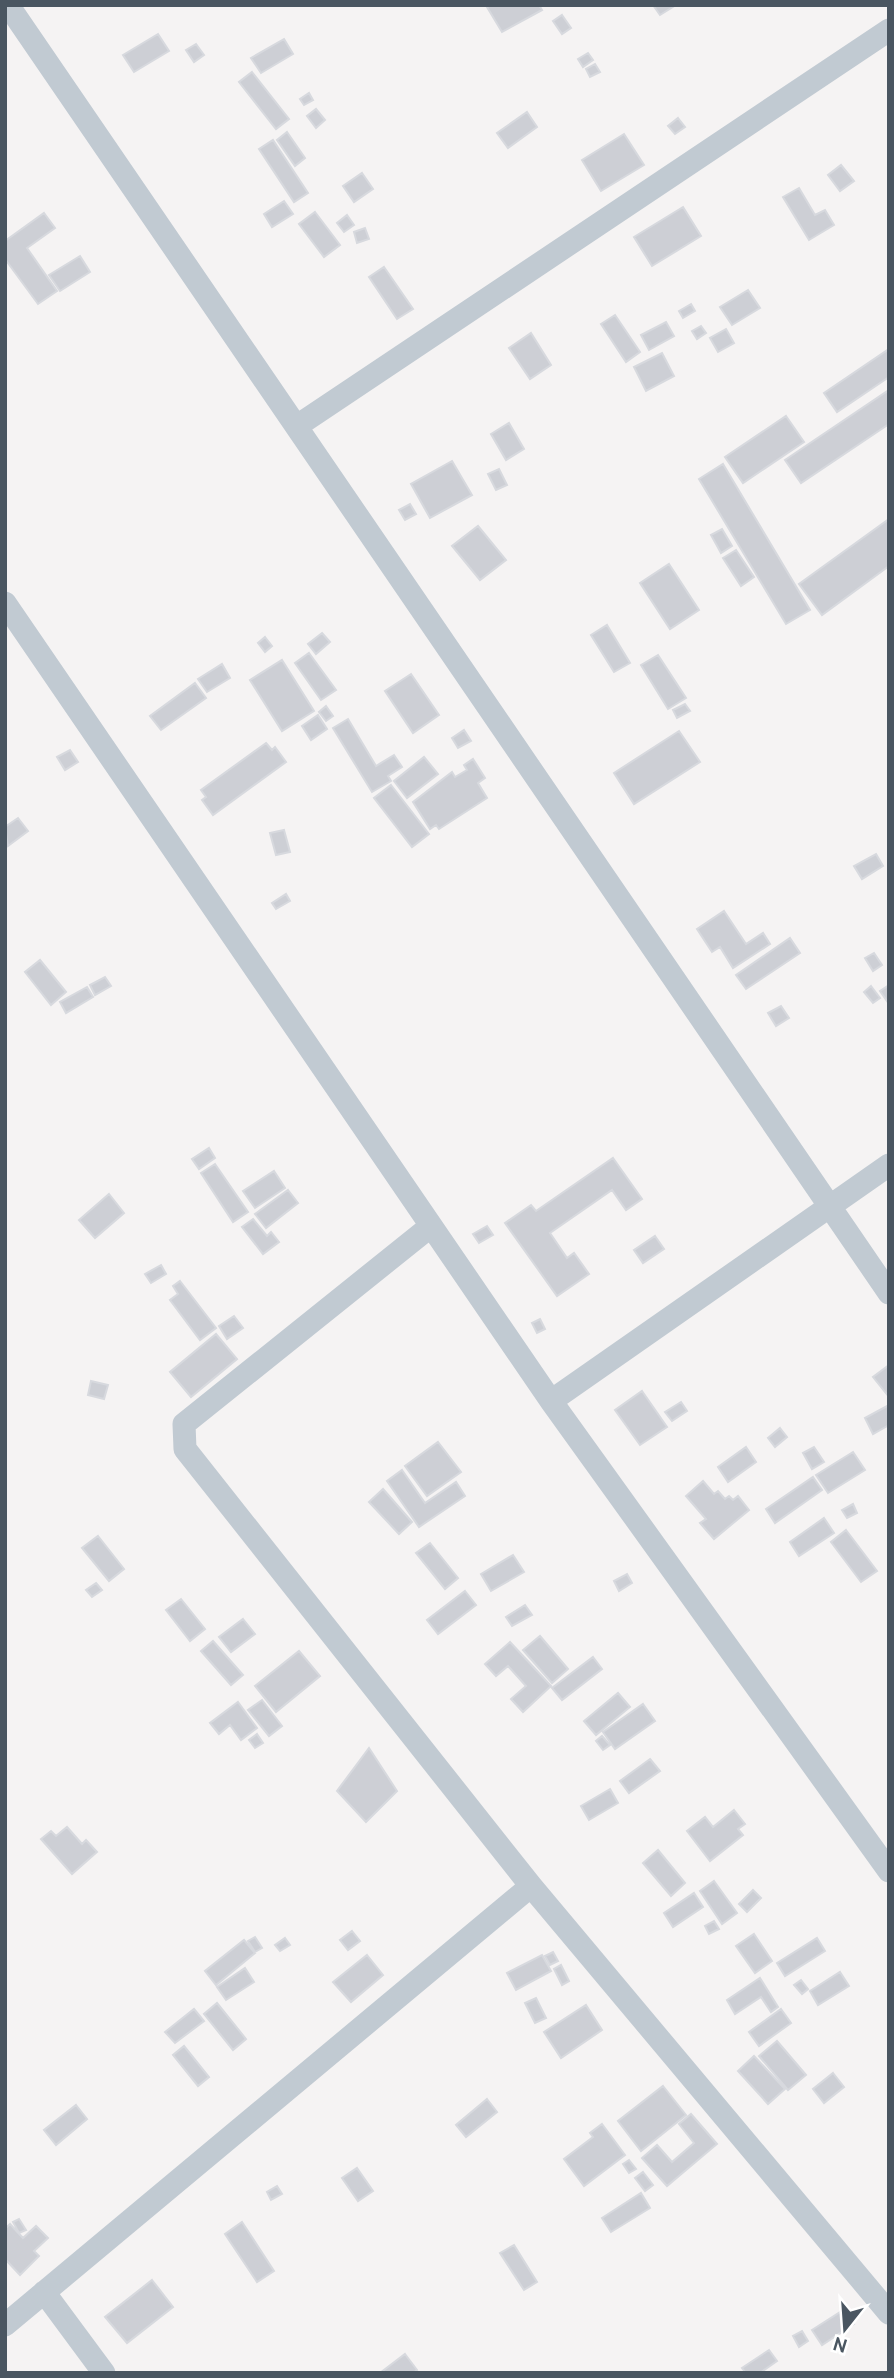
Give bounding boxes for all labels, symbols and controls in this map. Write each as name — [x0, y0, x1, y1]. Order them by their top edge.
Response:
north arrow — [810, 2294, 880, 2364]
text: N — [830, 2332, 850, 2358]

